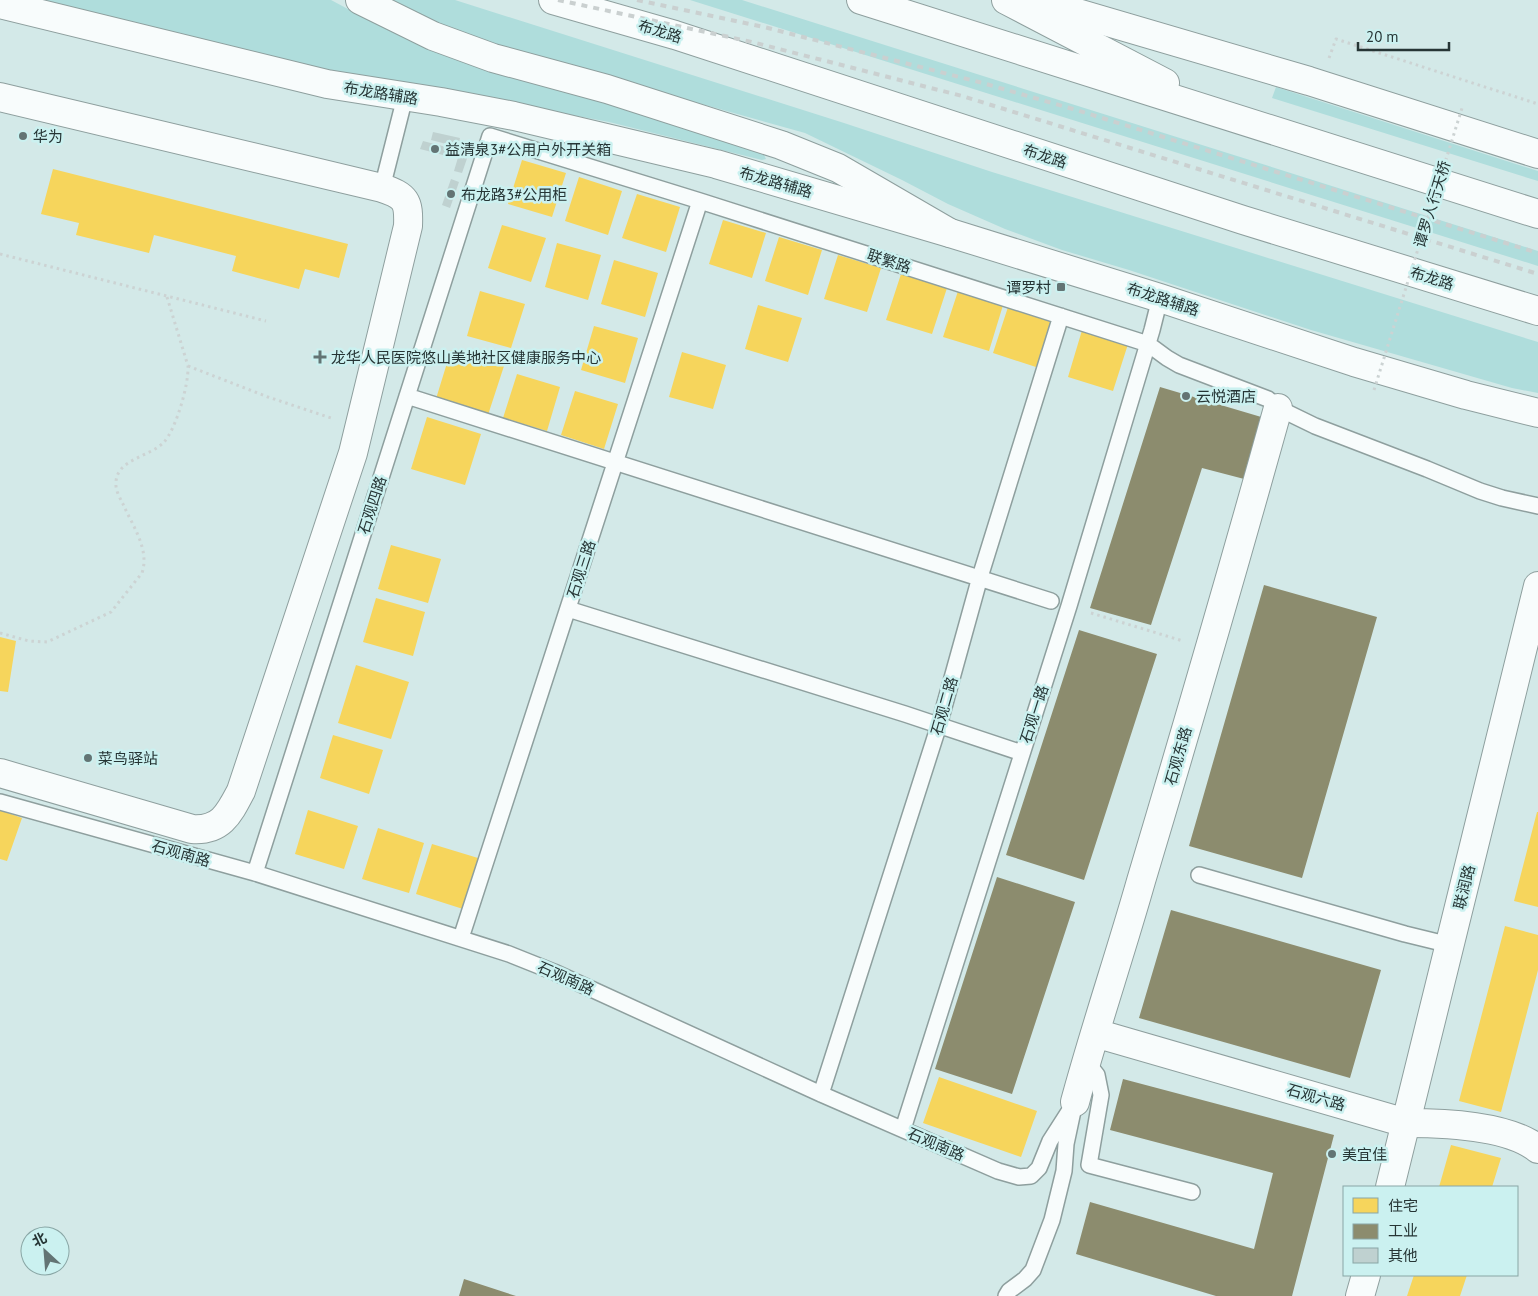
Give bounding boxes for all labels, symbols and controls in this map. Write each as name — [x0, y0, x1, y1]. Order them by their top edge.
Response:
street label: 布龙路 — [636, 15, 684, 47]
scale bar — [1358, 20, 1449, 52]
text: 20 m — [1366, 27, 1399, 46]
street label: 布龙路辅路 — [342, 78, 420, 108]
place label: 华为 — [33, 127, 63, 146]
marker: 华为 — [17, 130, 29, 142]
place label: 益清泉3#公用户外开关箱 — [445, 140, 611, 159]
street label: 布龙路 — [1021, 140, 1069, 172]
marker: 益清泉3#公用户外开关箱 — [429, 143, 441, 155]
street label: 谭罗人行天桥 — [1410, 158, 1454, 250]
street label: 布龙路辅路 — [737, 163, 815, 201]
place label: 布龙路3#公用柜 — [461, 185, 567, 204]
marker: 布龙路3#公用柜 — [445, 188, 457, 200]
street label: 联繁路 — [865, 245, 913, 277]
street label: 布龙路 — [1408, 262, 1456, 294]
place label: 谭罗村 — [1006, 278, 1051, 297]
street label: 布龙路辅路 — [1124, 278, 1202, 320]
marker: 谭罗村 — [1055, 281, 1067, 293]
place label: 龙华人民医院悠山美地社区健康服务中心 — [331, 348, 601, 367]
marker: 龙华人民医院悠山美地社区健康服务中心 — [313, 350, 327, 364]
place label: 云悦酒店 — [1196, 387, 1256, 406]
marker: 云悦酒店 — [1180, 390, 1192, 402]
street label: 石观四路 — [354, 474, 390, 536]
street label: 石观三路 — [563, 538, 599, 600]
street label: 石观二路 — [927, 675, 961, 737]
street label: 石观一路 — [1016, 683, 1052, 745]
street label: 石观东路 — [1161, 725, 1195, 787]
place label: 菜鸟驿站 — [98, 749, 158, 768]
marker: 菜鸟驿站 — [82, 752, 94, 764]
street label: 石观南路 — [150, 836, 212, 870]
street label: 联润路 — [1449, 863, 1479, 911]
street label: 石观南路 — [535, 957, 597, 999]
street label: 石观六路 — [1285, 1080, 1347, 1114]
street label: 石观南路 — [905, 1124, 967, 1164]
place label: 美宜佳 — [1342, 1145, 1387, 1164]
marker: 美宜佳 — [1326, 1148, 1338, 1160]
legend — [1343, 1186, 1518, 1276]
text: 住宅 — [1388, 1196, 1418, 1215]
text: 工业 — [1388, 1221, 1418, 1240]
north arrow — [20, 1226, 70, 1276]
text: 北 — [29, 1228, 50, 1250]
text: 其他 — [1388, 1246, 1418, 1265]

